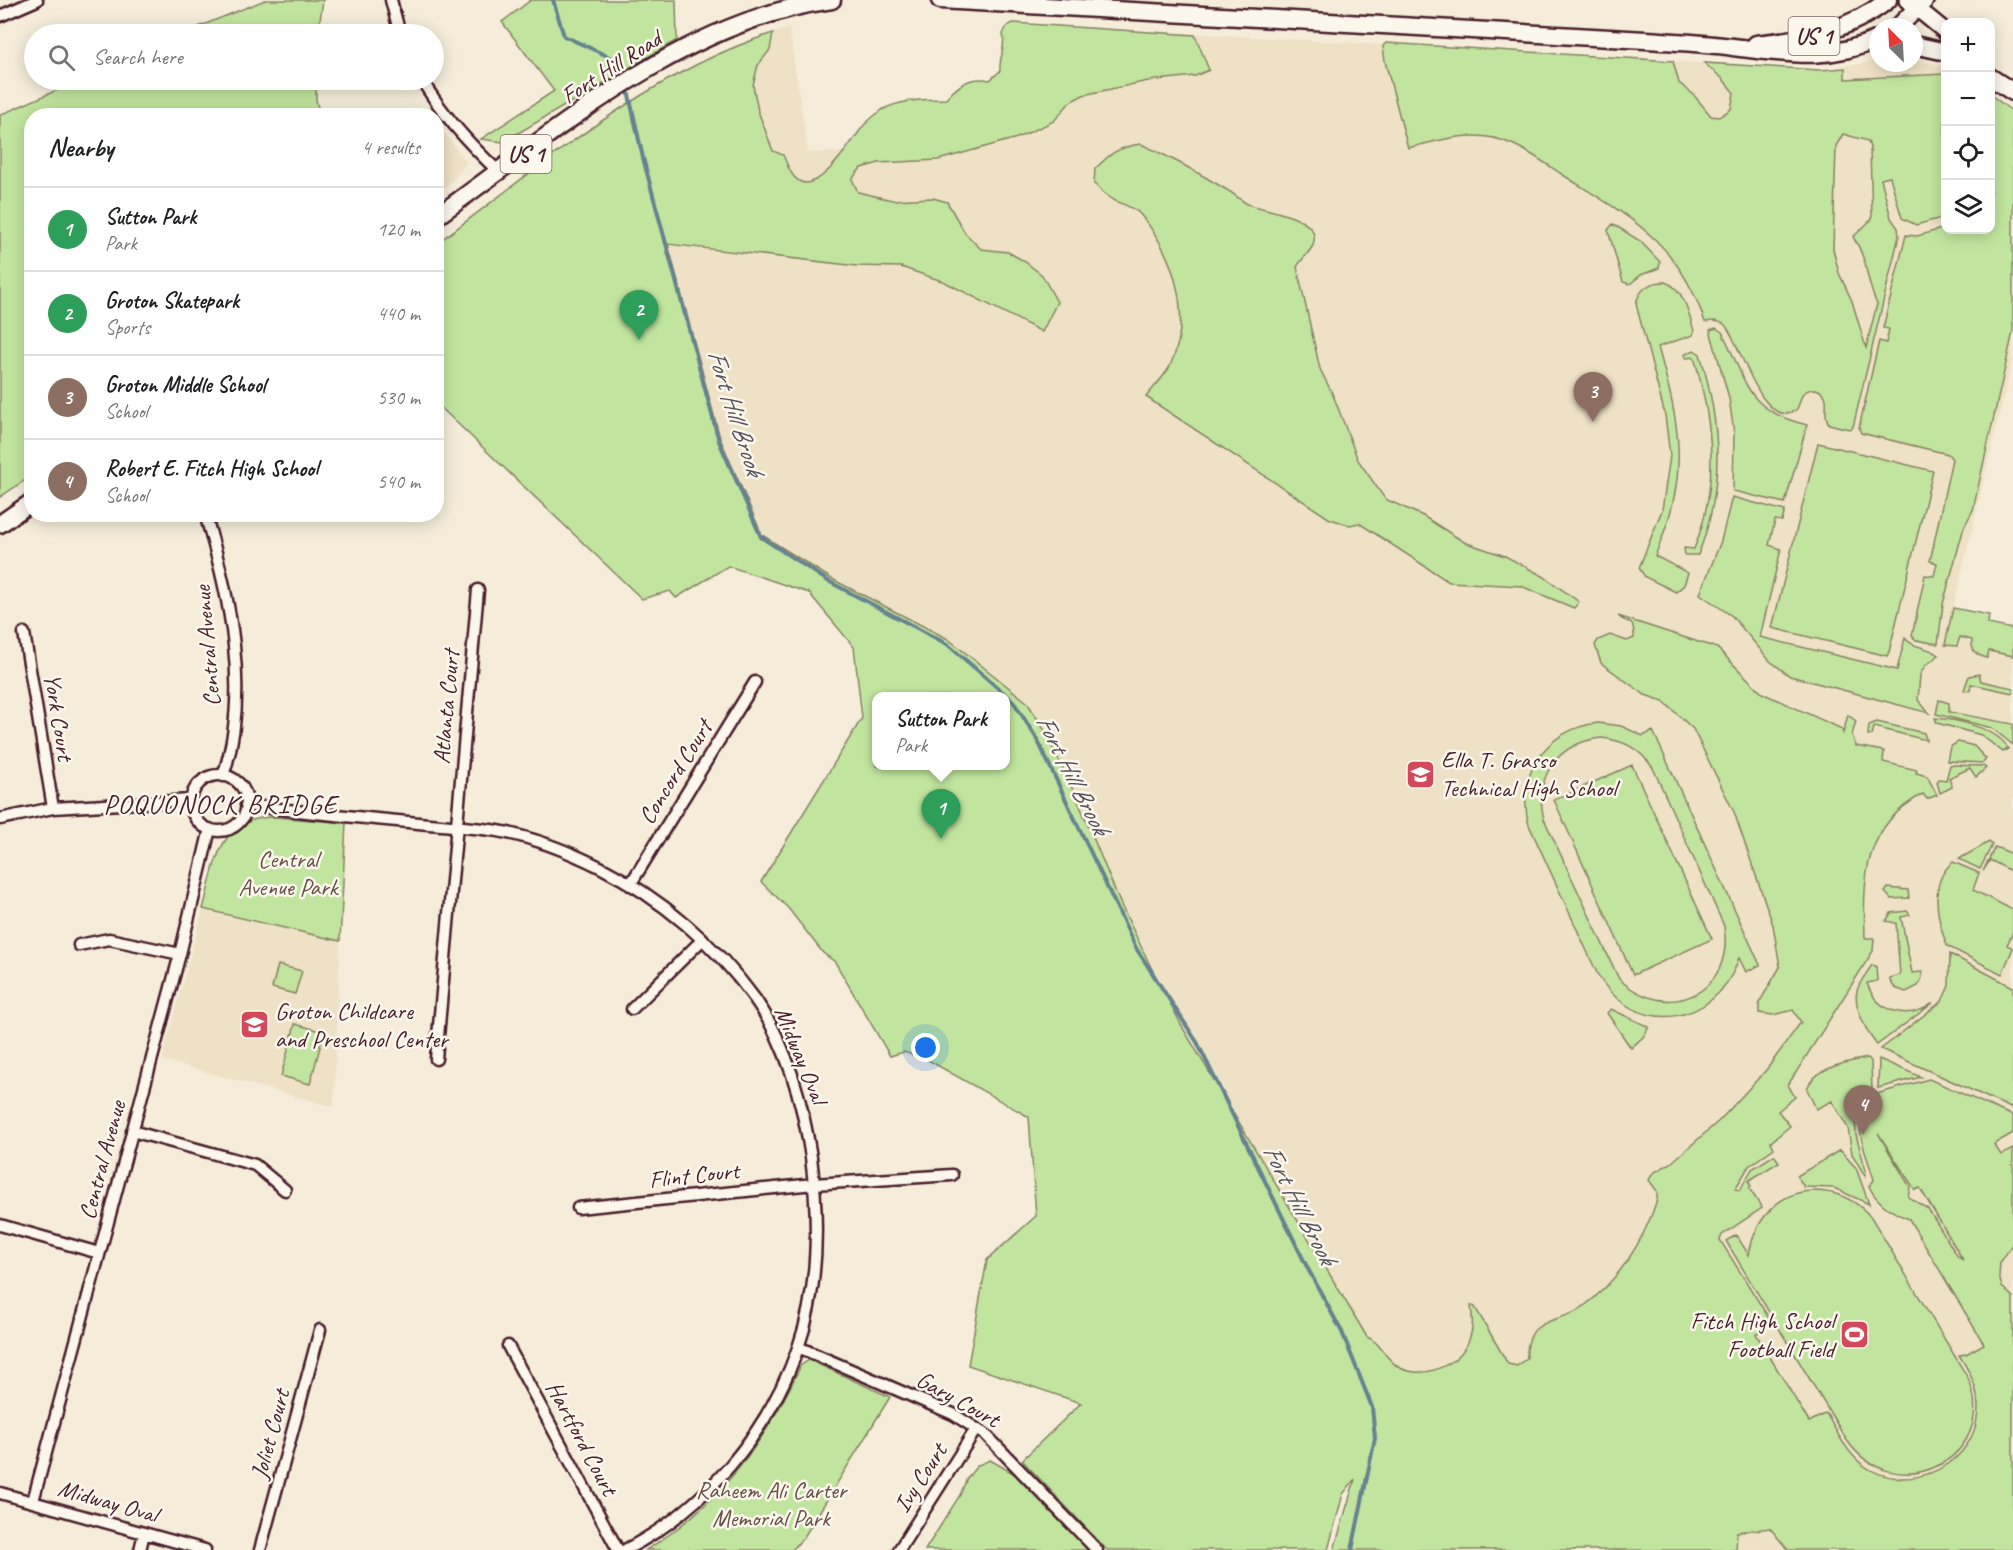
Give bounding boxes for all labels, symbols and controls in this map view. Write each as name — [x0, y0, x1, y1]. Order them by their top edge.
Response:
road number: US 1 — [1788, 17, 1840, 55]
north arrow — [1869, 18, 1923, 72]
map controls — [1941, 18, 1995, 234]
button: + — [1941, 18, 1995, 72]
street label: Fort Hill Road — [555, 22, 670, 110]
search box — [24, 24, 444, 90]
icon: search — [45, 41, 78, 74]
text: Search here — [93, 43, 183, 71]
button: − — [1941, 72, 1995, 126]
button: locate — [1941, 126, 1995, 180]
text: Nearby — [48, 131, 113, 164]
text: 4 results — [361, 135, 420, 160]
road number: US 1 — [500, 135, 552, 173]
button: layers — [1941, 180, 1995, 234]
text: Sutton Park — [105, 203, 196, 231]
text: 1 — [63, 217, 72, 242]
text: 120 m — [377, 217, 420, 242]
text: Park — [105, 231, 137, 256]
text: Groton Skatepark — [105, 287, 239, 315]
pin: 2 — [620, 290, 658, 340]
text: 2 — [63, 301, 72, 326]
text: 440 m — [377, 301, 420, 326]
text: Sports — [105, 315, 150, 340]
water label: Fort Hill Brook — [700, 345, 773, 484]
text: Groton Middle School — [105, 371, 266, 399]
pin: 3 — [1574, 372, 1612, 422]
text: 3 — [63, 385, 72, 410]
text: 530 m — [377, 385, 420, 410]
text: School — [105, 399, 148, 424]
text: Robert E. Fitch High School — [105, 455, 318, 483]
text: 4 — [63, 469, 72, 494]
text: 540 m — [377, 469, 420, 494]
text: School — [105, 483, 148, 508]
street label: Central Avenue — [187, 582, 227, 708]
street label: Atlanta Court — [426, 646, 466, 765]
street label: York Court — [37, 671, 81, 765]
popup — [872, 692, 1010, 770]
text: Sutton Park — [895, 705, 987, 733]
water label: Fort Hill Brook — [1028, 709, 1119, 844]
street label: Concord Court — [631, 712, 720, 829]
text: Park — [895, 733, 927, 758]
place label: Ella T. Grasso Technical High School — [1441, 745, 1620, 803]
school or university icon: Ella T. Grasso Technical High School — [1404, 758, 1436, 790]
district label: POQUONOCK BRIDGE — [104, 787, 341, 821]
pin: 1 — [922, 790, 960, 839]
park label: Central Avenue Park — [238, 844, 340, 902]
place label: Groton Childcare and Preschool Center — [275, 996, 450, 1054]
street label: Midway Oval — [768, 1002, 835, 1112]
school or university icon: Groton Childcare and Preschool Center — [238, 1009, 270, 1041]
your location — [911, 1033, 940, 1062]
pin: 4 — [1844, 1086, 1882, 1135]
street label: Central Avenue — [72, 1095, 133, 1222]
water label: Fort Hill Brook — [1255, 1139, 1346, 1274]
street label: Flint Court — [648, 1155, 742, 1195]
place label: Fitch High School Football Field — [1691, 1306, 1838, 1364]
sports icon: Fitch High School Football Field — [1839, 1319, 1871, 1351]
street label: Gary Court — [911, 1364, 1007, 1435]
street label: Hartford Court — [539, 1376, 626, 1502]
street label: Joliet Court — [243, 1384, 297, 1483]
street label: Ivy Court — [887, 1436, 954, 1518]
street label: Midway Oval — [55, 1473, 165, 1531]
park label: Raheem Ali Carter Memorial Park — [696, 1475, 849, 1533]

